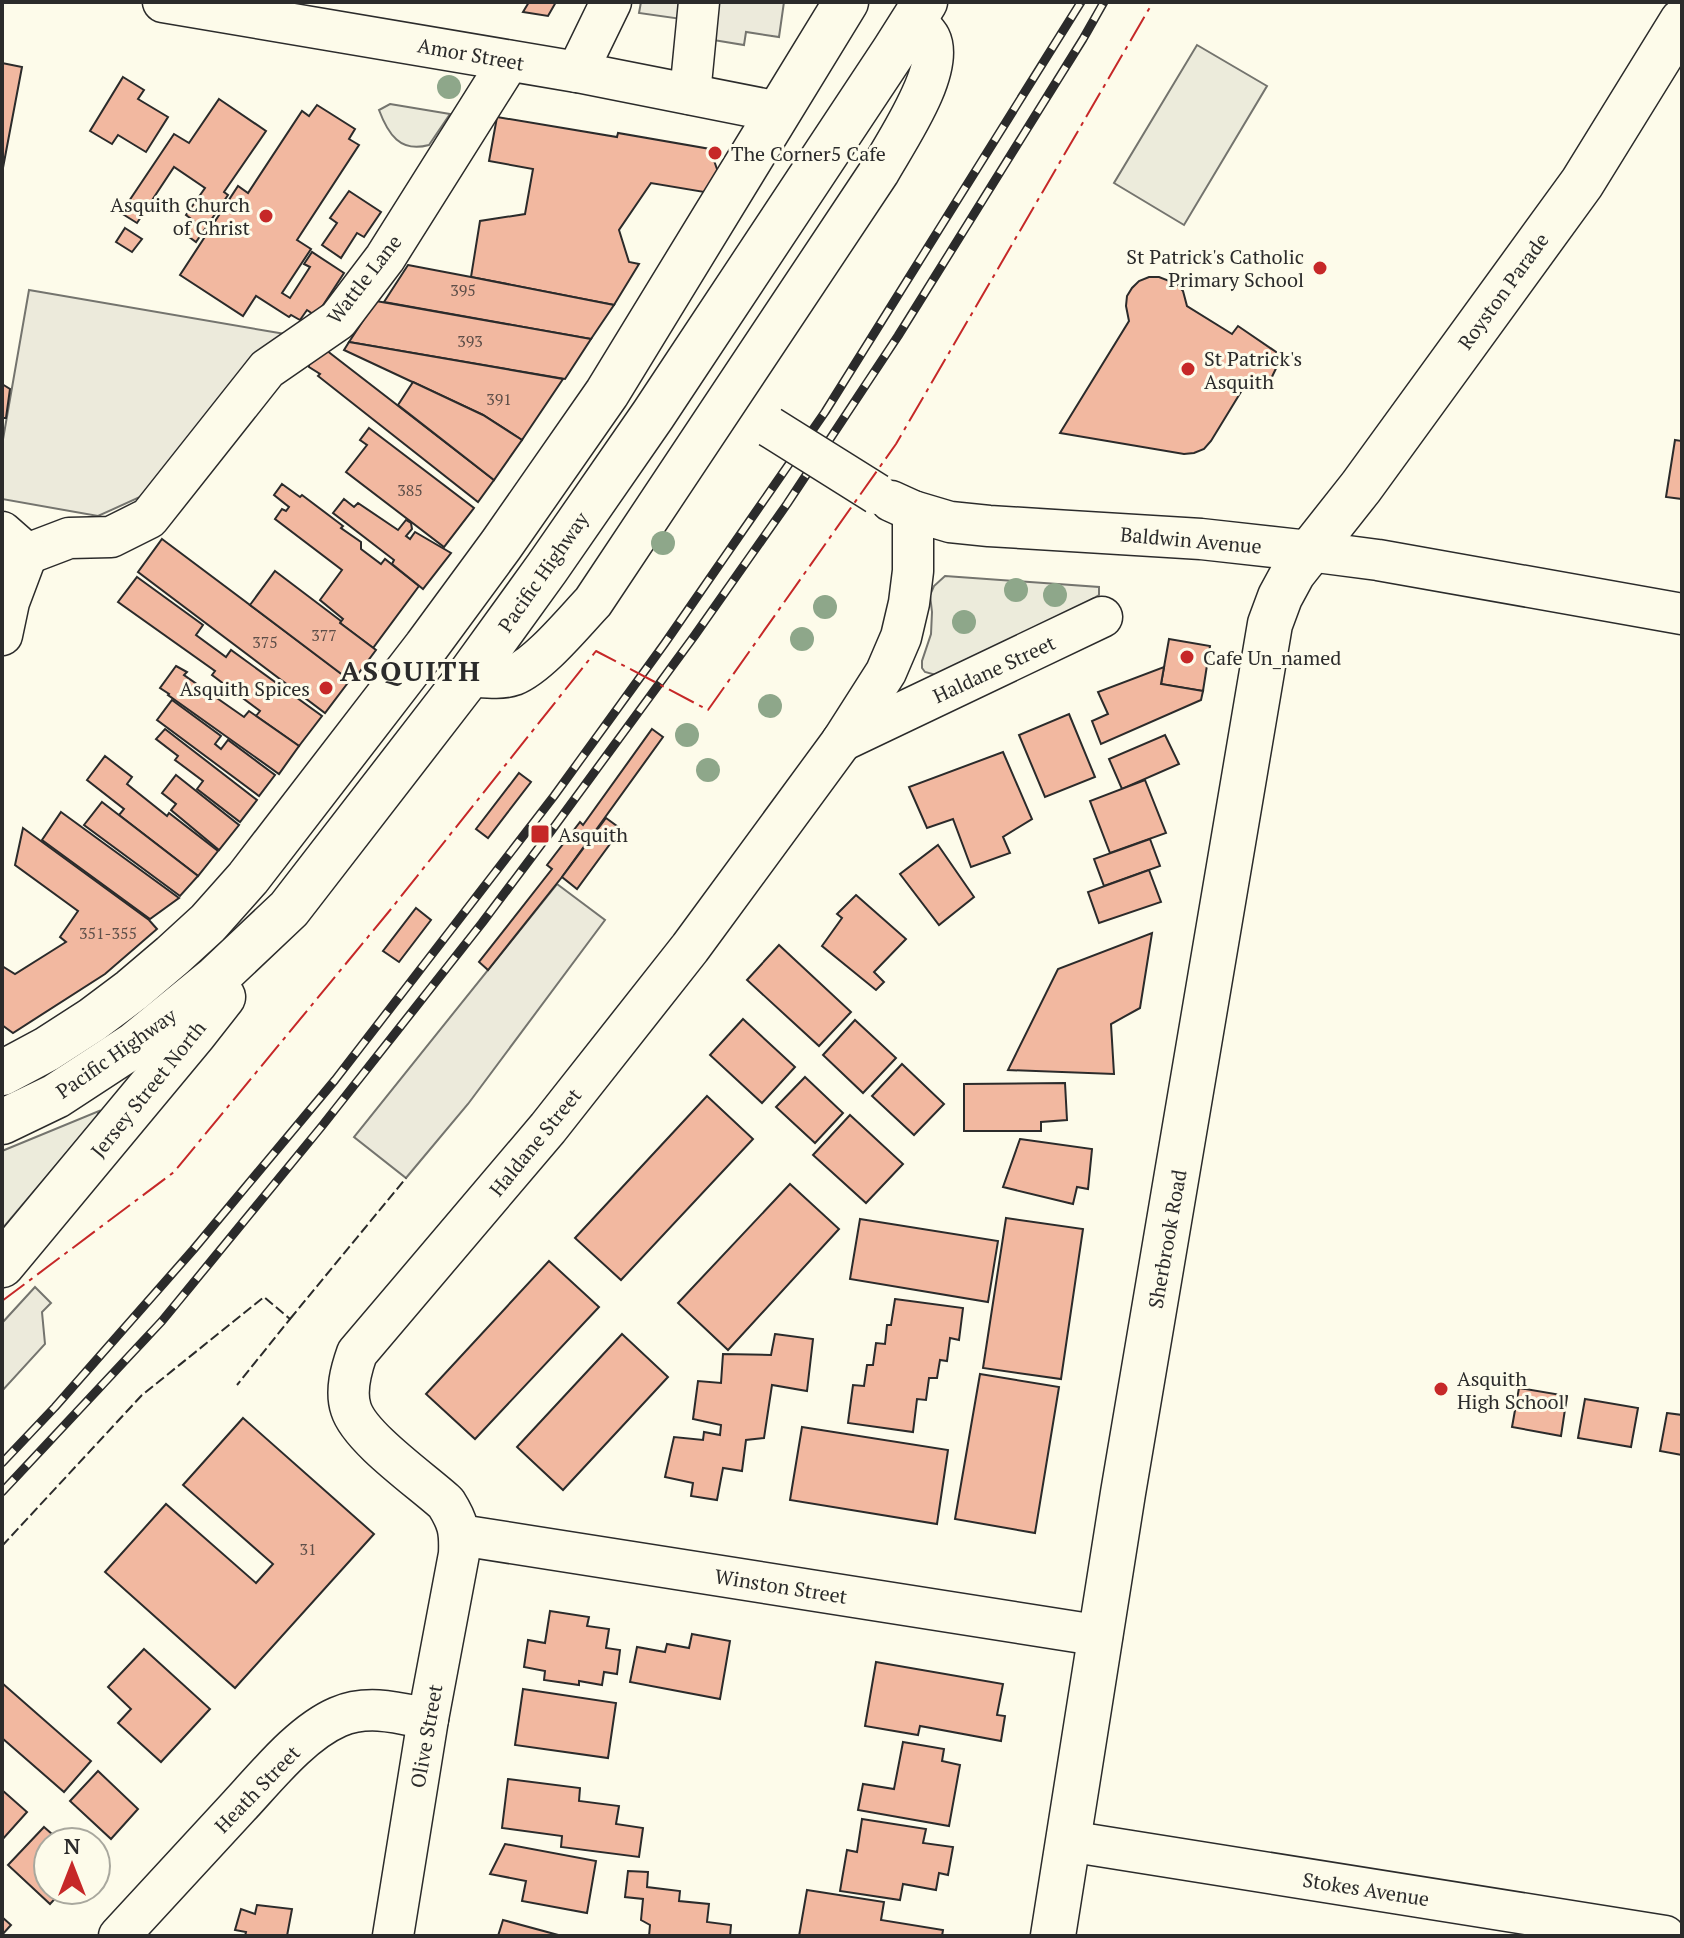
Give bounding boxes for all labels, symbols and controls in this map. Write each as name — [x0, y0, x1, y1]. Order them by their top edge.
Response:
street label: Amor Street — [416, 31, 527, 77]
place label: The Corner5 Cafe — [731, 140, 886, 167]
marker: The Corner5 Cafe — [706, 144, 724, 162]
place label: Asquith Church of Christ — [110, 191, 251, 241]
marker: Asquith Church of Christ — [257, 207, 275, 225]
street label: Royston Parade — [1452, 227, 1554, 355]
street label: Wattle Lane — [321, 229, 407, 329]
place label: St Patrick's Catholic Primary School — [1126, 243, 1304, 293]
marker: St Patrick's Catholic Primary School — [1311, 259, 1329, 277]
house number: 395 — [450, 279, 476, 301]
house number: 393 — [457, 330, 483, 352]
place label: St Patrick's Asquith — [1204, 345, 1302, 395]
marker: St Patrick's Asquith — [1179, 360, 1197, 378]
house number: 391 — [486, 388, 512, 410]
house number: 385 — [397, 479, 423, 501]
street label: Pacific Highway — [491, 506, 595, 638]
street label: Baldwin Avenue — [1119, 520, 1263, 560]
house number: 377 — [311, 624, 337, 646]
street label: Haldane Street — [928, 629, 1060, 709]
house number: 375 — [252, 631, 278, 653]
place label: Cafe Un_named — [1203, 644, 1341, 671]
marker: Cafe Un_named — [1178, 648, 1196, 666]
district label: ASQUITH — [340, 652, 482, 689]
place label: Asquith Spices — [179, 675, 310, 702]
marker: Asquith Spices — [317, 679, 335, 697]
place label: Asquith — [558, 821, 628, 848]
marker: Asquith — [529, 823, 551, 845]
house number: 351-355 — [79, 922, 137, 944]
street label: Pacific Highway — [50, 1001, 182, 1105]
street label: Jersey Street North — [84, 1015, 212, 1163]
street label: Haldane Street — [483, 1082, 587, 1202]
street label: Sherbrook Road — [1141, 1167, 1193, 1311]
place label: Asquith High School — [1457, 1365, 1565, 1415]
marker: Asquith High School — [1432, 1380, 1450, 1398]
house number: 31 — [299, 1538, 317, 1560]
street label: Winston Street — [713, 1562, 850, 1610]
street label: Olive Street — [404, 1681, 449, 1790]
street label: Heath Street — [208, 1739, 306, 1839]
north arrow — [32, 1826, 112, 1906]
text: N — [64, 1831, 81, 1860]
street label: Stokes Avenue — [1301, 1866, 1431, 1912]

